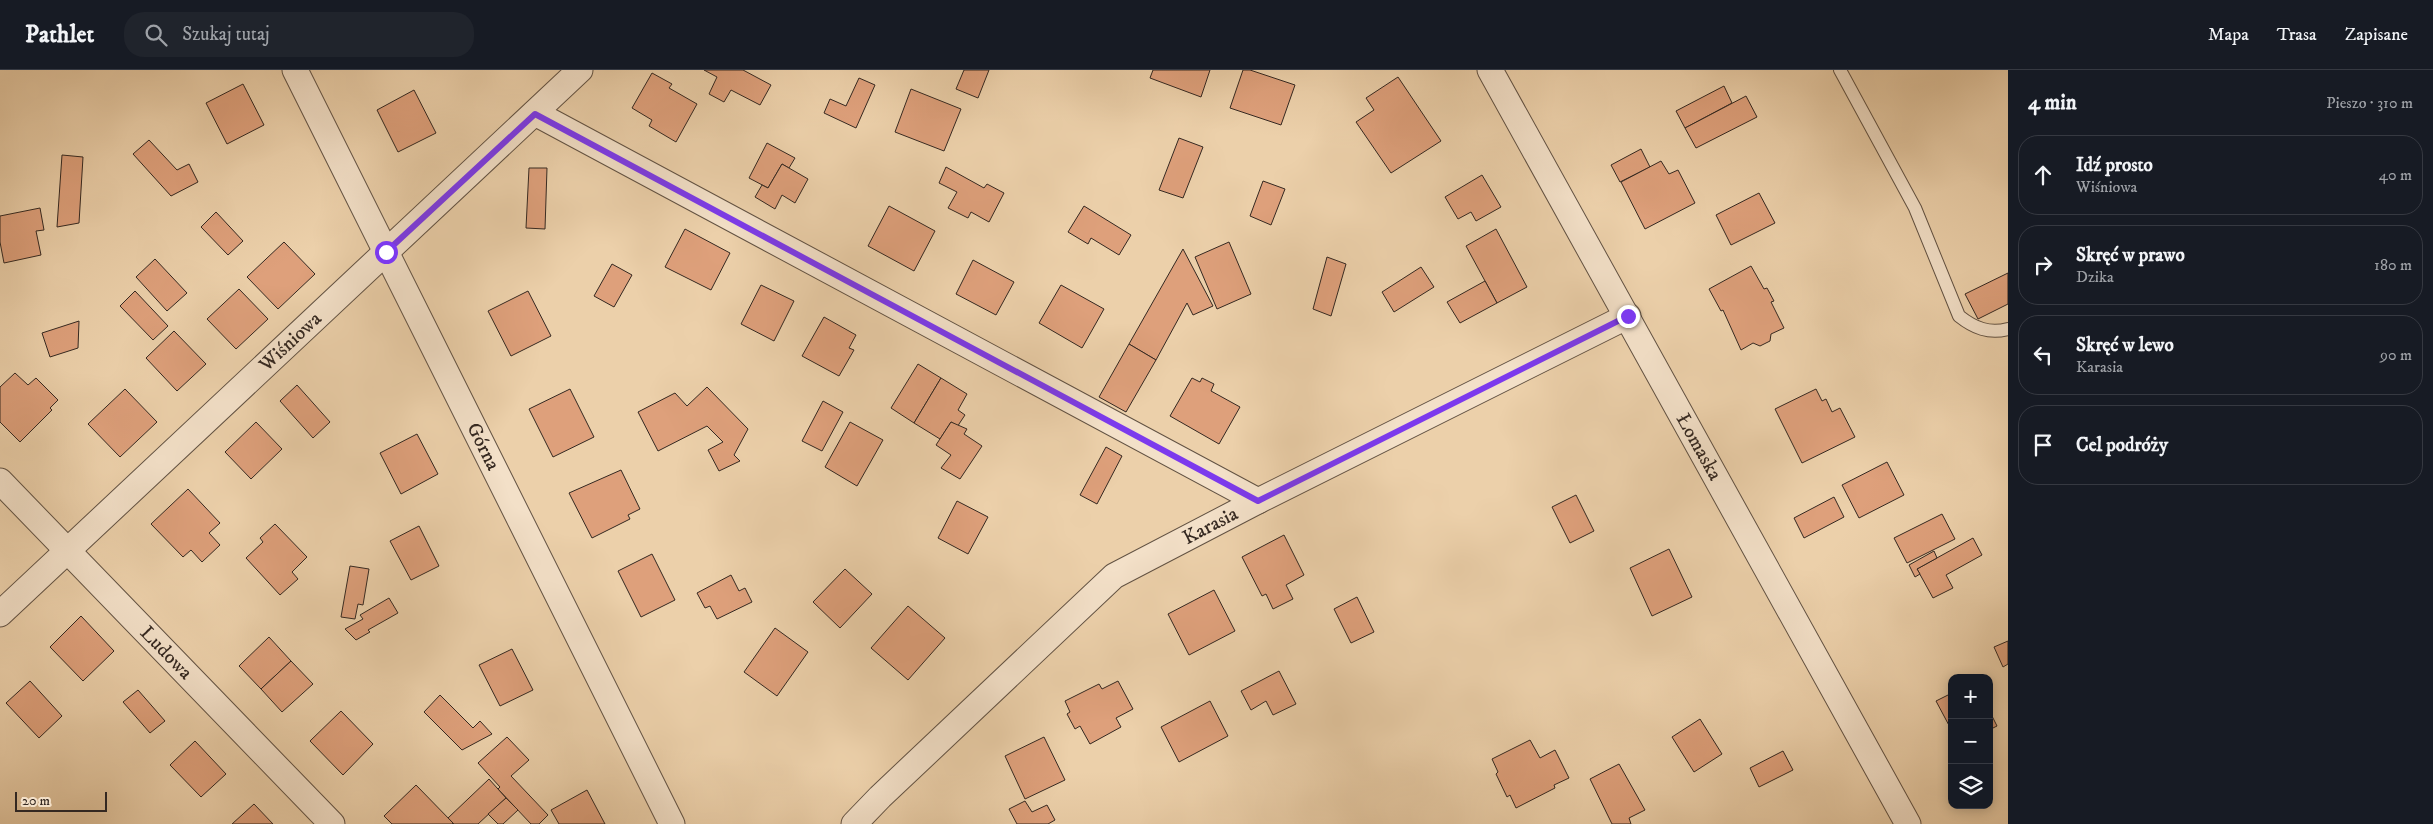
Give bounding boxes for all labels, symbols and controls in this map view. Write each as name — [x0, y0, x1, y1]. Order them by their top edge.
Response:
search box — [124, 12, 474, 57]
text: Pathlet — [25, 20, 94, 50]
icon: search — [142, 21, 170, 49]
text: Szukaj tutaj — [182, 23, 270, 46]
text: Mapa — [2208, 24, 2249, 46]
text: Trasa — [2277, 24, 2317, 46]
text: Zapisane — [2345, 24, 2408, 46]
text: 4 min — [2028, 90, 2077, 116]
text: Pieszo · 310 m — [2326, 93, 2413, 113]
text: Idź prosto — [2076, 154, 2153, 177]
icon: ahead — [2029, 161, 2057, 189]
text: 40 m — [2379, 165, 2412, 185]
text: Wiśniowa — [2076, 177, 2137, 197]
route start — [375, 241, 398, 264]
text: Skręć w prawo — [2076, 244, 2185, 267]
icon: right — [2029, 251, 2057, 279]
text: 180 m — [2374, 255, 2412, 275]
text: Dzika — [2076, 267, 2114, 287]
route end — [1617, 305, 1640, 328]
street label: Wiśniowa — [253, 306, 327, 378]
text: Skręć w lewo — [2076, 334, 2174, 357]
icon: left — [2029, 341, 2057, 369]
text: 90 m — [2380, 345, 2412, 365]
text: Karasia — [2076, 357, 2123, 377]
street label: Łomaska — [1670, 409, 1728, 485]
street label: Górna — [461, 419, 506, 475]
icon: arrive — [2029, 431, 2057, 459]
text: Cel podróży — [2076, 434, 2168, 457]
street label: Karasia — [1178, 501, 1243, 550]
street label: Ludowa — [135, 621, 198, 685]
map controls — [1948, 674, 1993, 809]
button: + — [1948, 674, 1993, 719]
button: − — [1948, 719, 1993, 764]
button: layers — [1948, 764, 1993, 809]
scale bar — [15, 789, 108, 812]
text: 20 m — [22, 792, 50, 810]

